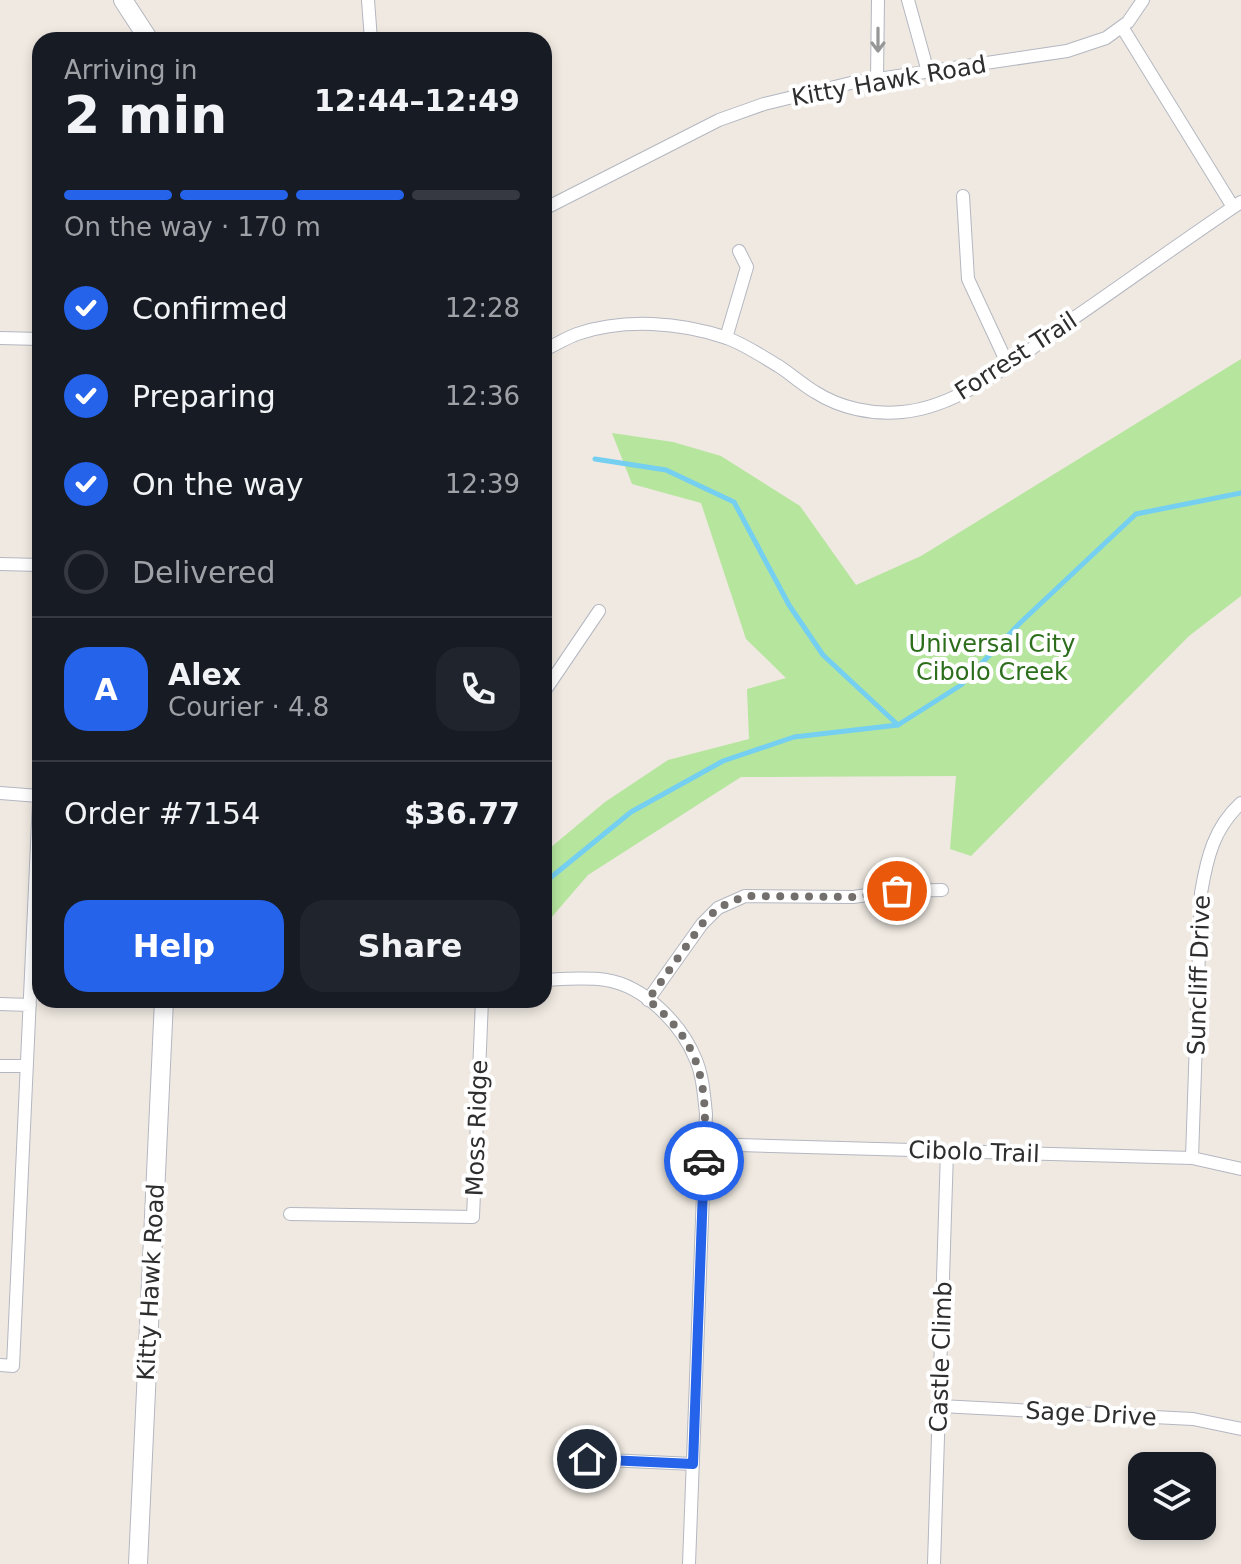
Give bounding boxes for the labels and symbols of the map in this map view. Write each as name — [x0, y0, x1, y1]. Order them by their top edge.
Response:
one-way arrow — [870, 26, 886, 53]
street label: Kitty Hawk Road — [789, 50, 989, 112]
street label: Forrest Trail — [950, 306, 1082, 406]
park label: Universal City Cibolo Creek — [909, 630, 1075, 686]
pin — [863, 857, 931, 925]
street label: Suncliff Drive — [1182, 894, 1216, 1056]
street label: Moss Ridge — [461, 1059, 493, 1197]
courier — [664, 1121, 744, 1201]
street label: Cibolo Trail — [908, 1136, 1040, 1168]
street label: Kitty Hawk Road — [132, 1183, 170, 1381]
street label: Castle Climb — [924, 1281, 958, 1433]
street label: Sage Drive — [1025, 1397, 1157, 1431]
pin — [553, 1425, 621, 1493]

